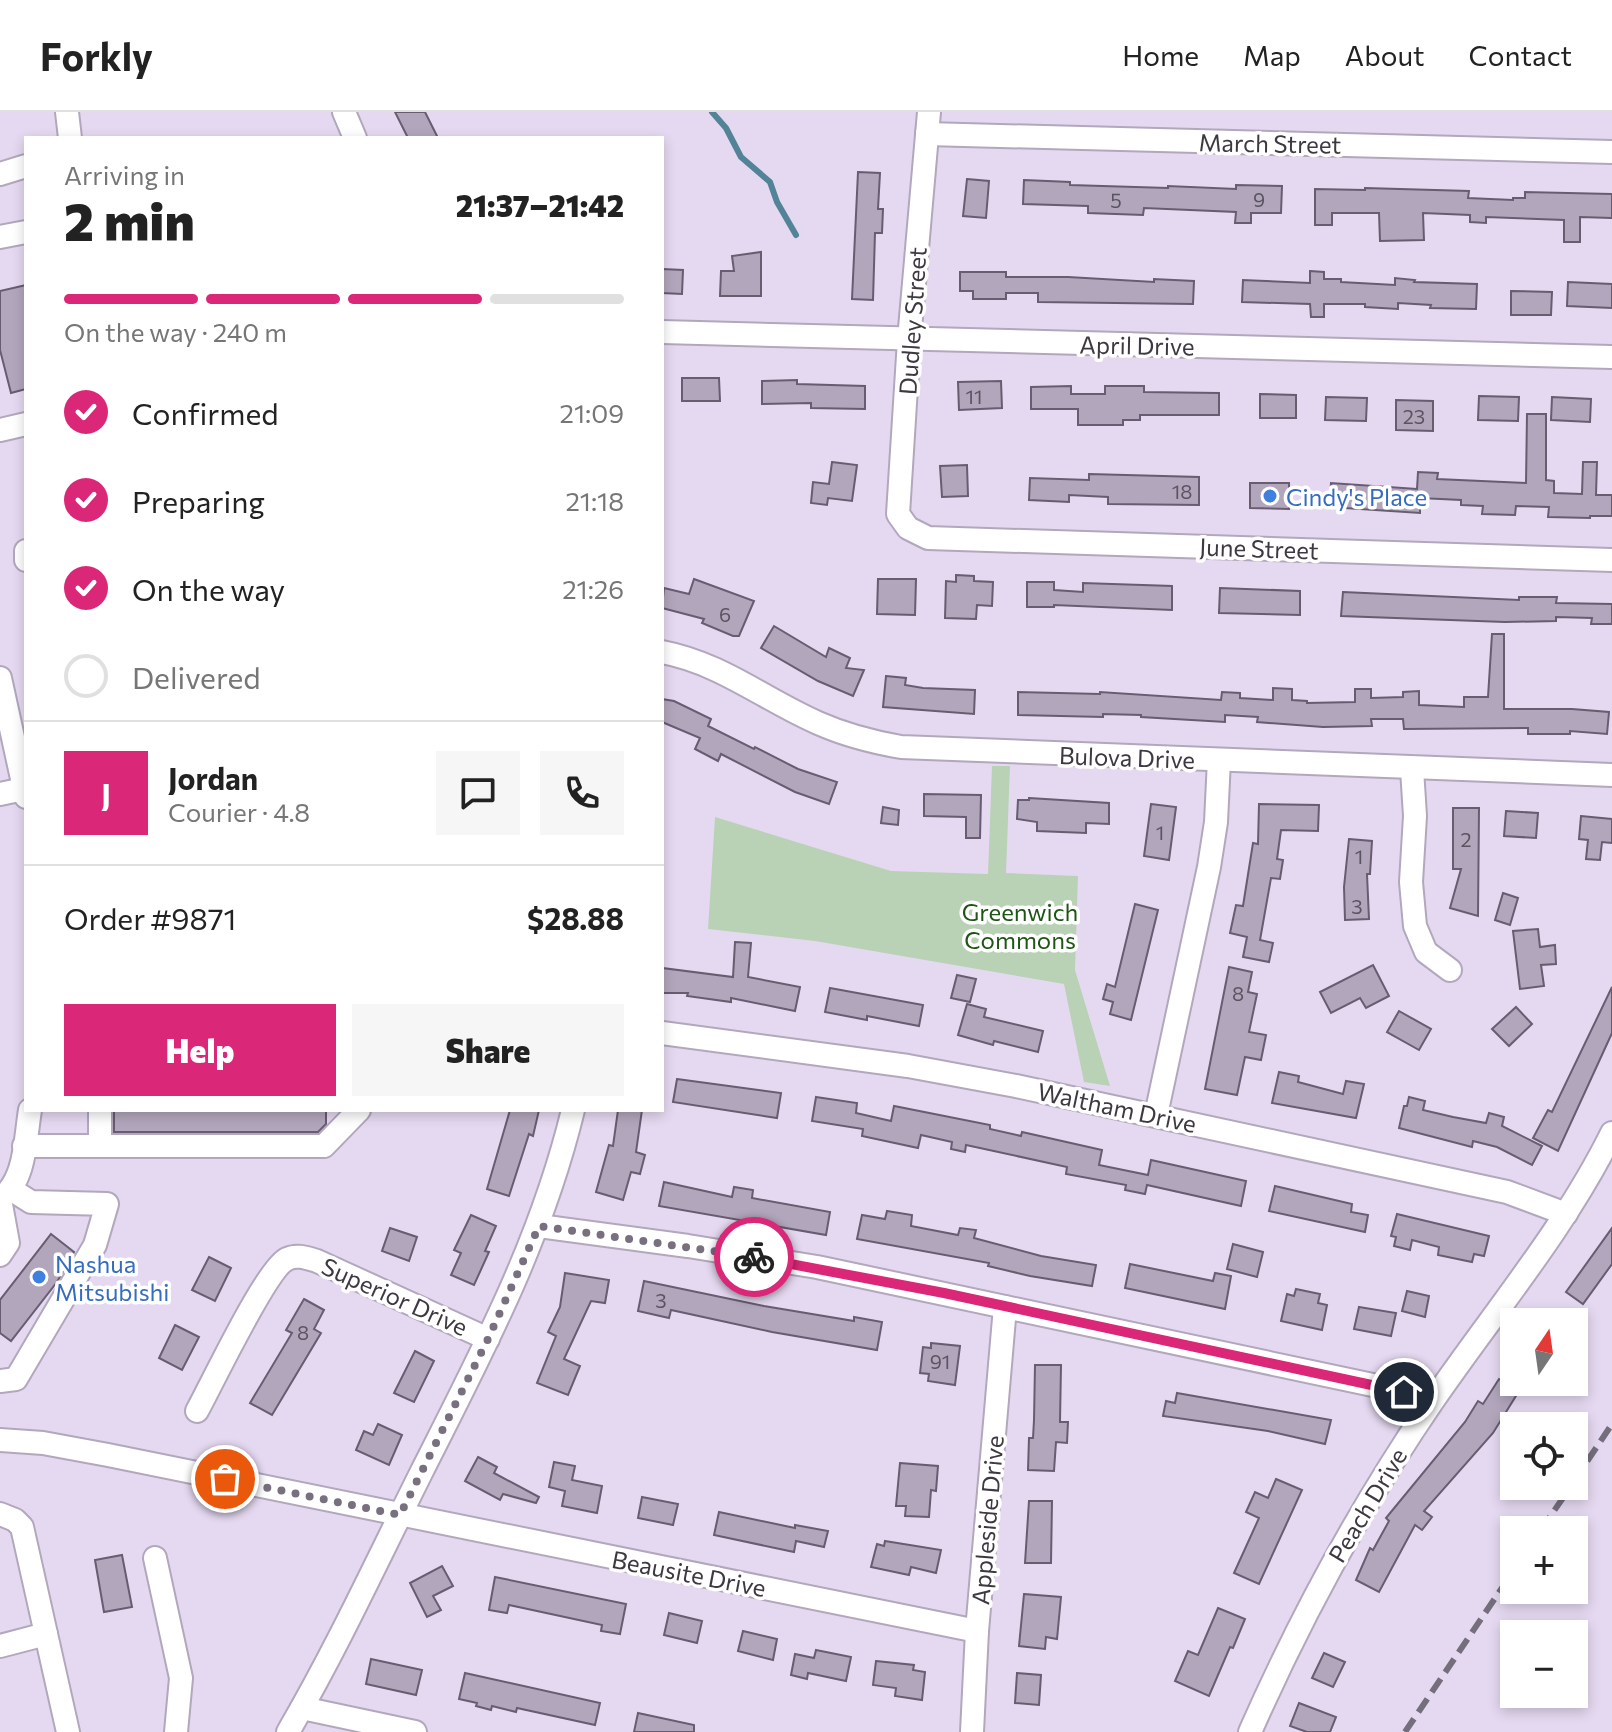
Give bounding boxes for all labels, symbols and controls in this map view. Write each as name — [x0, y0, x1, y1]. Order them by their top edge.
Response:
text: Forkly — [40, 32, 153, 79]
text: Home — [1122, 38, 1199, 72]
text: Map — [1243, 38, 1301, 72]
text: About — [1345, 38, 1425, 72]
text: Contact — [1469, 38, 1572, 72]
street label: March Street — [1198, 127, 1342, 159]
text: Arriving in — [64, 159, 185, 190]
text: 21:37–21:42 — [456, 186, 624, 223]
house number: 9 — [1253, 187, 1265, 211]
text: 2 min — [64, 188, 195, 252]
house number: 5 — [1110, 188, 1122, 212]
street label: Dudley Street — [892, 246, 932, 396]
text: On the way · 240 m — [64, 316, 287, 347]
street label: April Drive — [1079, 329, 1195, 361]
house number: 11 — [965, 384, 983, 408]
icon: check — [64, 390, 108, 434]
text: Confirmed — [132, 394, 279, 431]
text: 21:09 — [560, 397, 624, 428]
house number: 23 — [1403, 404, 1425, 428]
icon: check — [64, 478, 108, 522]
house number: 18 — [1172, 479, 1192, 503]
text: Preparing — [132, 482, 265, 519]
place label: Cindy's Place — [1286, 482, 1427, 511]
text: 21:18 — [565, 485, 624, 516]
marker: Cindy's Place — [1261, 487, 1279, 505]
street label: June Street — [1199, 531, 1319, 565]
icon: check — [64, 566, 108, 610]
text: On the way — [132, 570, 285, 607]
text: 21:26 — [562, 573, 624, 604]
house number: 6 — [719, 602, 731, 626]
text: Delivered — [132, 658, 261, 695]
street label: Bulova Drive — [1058, 740, 1196, 774]
button: chat — [436, 751, 520, 835]
button: phone — [540, 751, 624, 835]
text: Jordan — [168, 759, 258, 796]
text: J — [101, 775, 111, 812]
text: Courier · 4.8 — [168, 796, 310, 827]
house number: 1 — [1156, 820, 1164, 844]
house number: 2 — [1460, 827, 1472, 851]
house number: 1 — [1355, 844, 1363, 868]
house number: 3 — [1351, 894, 1363, 918]
park label: Greenwich Commons — [962, 897, 1078, 954]
text: Order #9871 — [64, 899, 236, 936]
text: $28.88 — [527, 899, 624, 936]
house number: 8 — [1232, 981, 1244, 1005]
button: Help — [64, 1004, 336, 1096]
button: Share — [352, 1004, 624, 1096]
street label: Waltham Drive — [1035, 1076, 1199, 1138]
courier — [714, 1217, 794, 1297]
icon: bike — [732, 1235, 776, 1279]
place label: Nashua Mitsubishi — [55, 1249, 170, 1306]
street label: Superior Drive — [318, 1251, 472, 1341]
marker: Nashua Mitsubishi — [30, 1268, 48, 1286]
house number: 3 — [655, 1288, 667, 1312]
north arrow — [1500, 1308, 1588, 1396]
map controls — [1500, 1308, 1588, 1708]
house number: 8 — [297, 1320, 309, 1344]
house number: 91 — [930, 1349, 950, 1373]
pin — [1370, 1358, 1438, 1426]
icon: home — [1382, 1370, 1426, 1414]
button: locate — [1500, 1412, 1588, 1500]
street label: Appleside Drive — [965, 1434, 1009, 1606]
street label: Peach Drive — [1322, 1443, 1412, 1567]
pin — [191, 1445, 259, 1513]
icon: bag — [203, 1457, 247, 1501]
button: + — [1500, 1516, 1588, 1604]
street label: Beausite Drive — [610, 1544, 768, 1602]
button: − — [1500, 1620, 1588, 1708]

